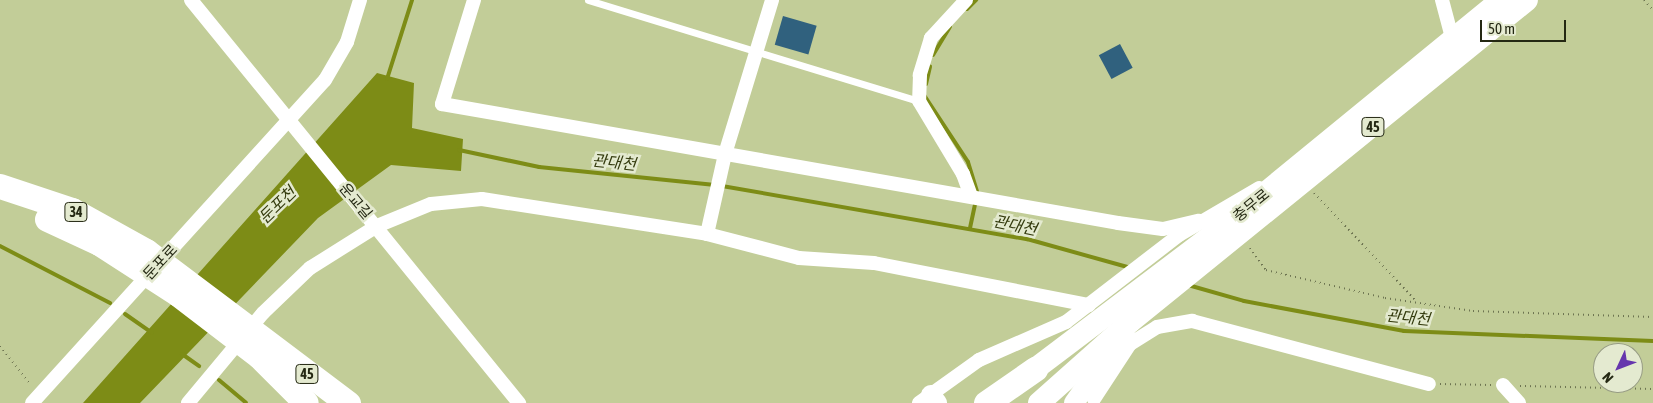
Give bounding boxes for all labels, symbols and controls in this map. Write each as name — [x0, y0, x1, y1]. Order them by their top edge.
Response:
scale bar — [1483, 10, 1569, 42]
text: 50 m — [1488, 20, 1515, 37]
road number: 45 — [1360, 115, 1386, 138]
water label: 관대천 — [591, 150, 637, 174]
street label: 운교길 — [336, 179, 376, 223]
water label: 둔포천 — [254, 183, 300, 227]
street label: 충무로 — [1229, 185, 1273, 225]
road number: 34 — [64, 200, 88, 223]
water label: 관대천 — [991, 211, 1039, 239]
street label: 둔포로 — [139, 241, 181, 283]
water label: 관대천 — [1385, 305, 1431, 329]
north arrow — [1593, 343, 1643, 393]
road number: 45 — [294, 362, 320, 386]
text: N — [1599, 369, 1616, 386]

